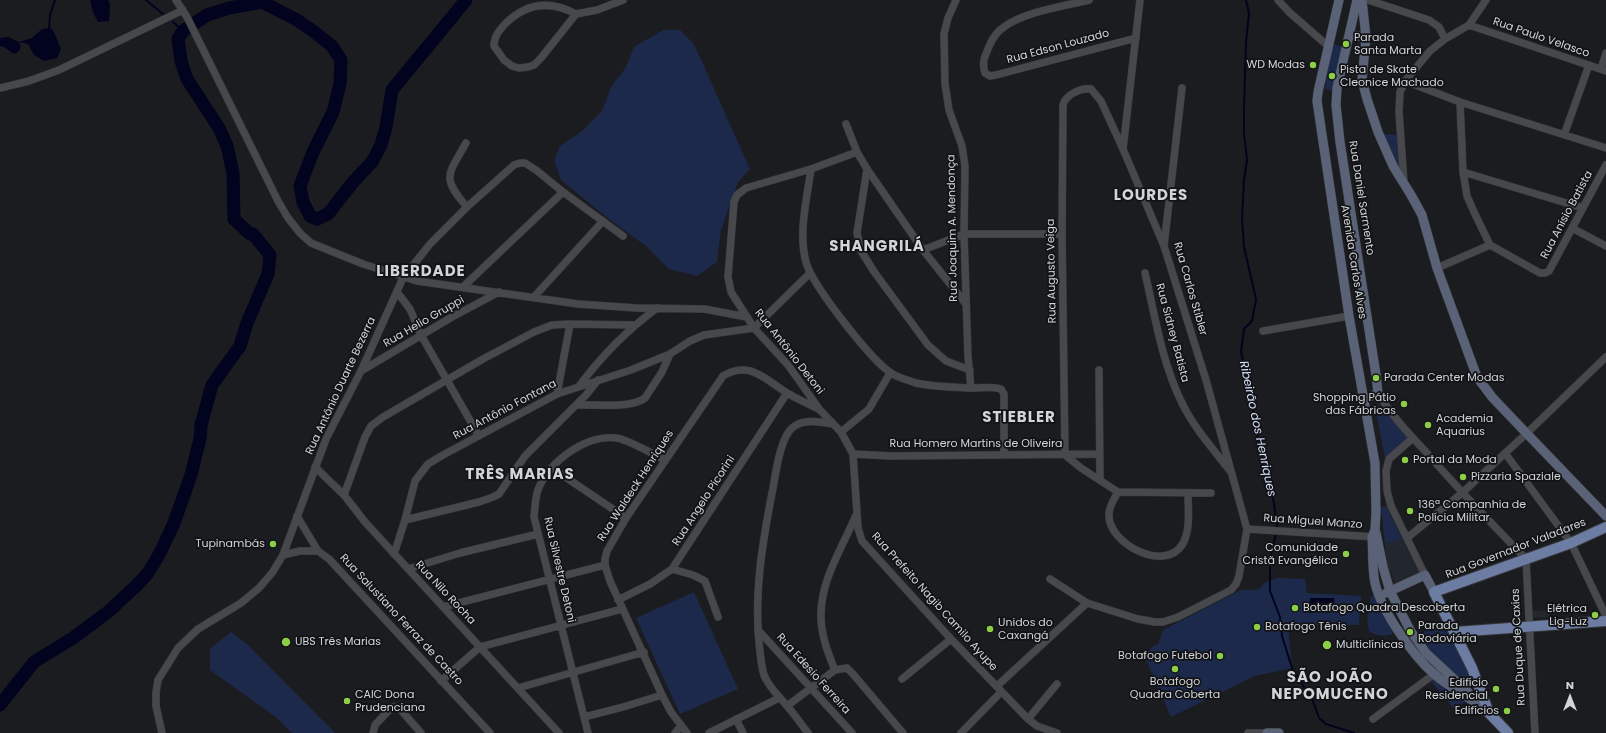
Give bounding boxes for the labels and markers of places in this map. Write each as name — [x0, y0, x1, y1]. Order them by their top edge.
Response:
place label: Parada Santa Marta — [1354, 31, 1422, 57]
marker: Parada Santa Marta — [1341, 39, 1351, 49]
place label: WD Modas — [1246, 58, 1305, 72]
marker: WD Modas — [1308, 60, 1318, 70]
place label: Pista de Skate Cleonice Machado — [1340, 63, 1444, 89]
marker: Pista de Skate Cleonice Machado — [1327, 71, 1337, 81]
place label: Parada Center Modas — [1384, 371, 1504, 385]
marker: Parada Center Modas — [1371, 373, 1381, 383]
place label: Shopping Pátio das Fábricas — [1313, 391, 1396, 417]
marker: Shopping Pátio das Fábricas — [1399, 399, 1409, 409]
place label: Academia Aquarius — [1436, 412, 1493, 438]
marker: Academia Aquarius — [1423, 420, 1433, 430]
place label: Portal da Moda — [1413, 453, 1497, 467]
marker: Portal da Moda — [1400, 455, 1410, 465]
place label: Pizzaria Spaziale — [1471, 470, 1561, 484]
marker: Pizzaria Spaziale — [1458, 472, 1468, 482]
place label: 136ª Companhia de Polícia Militar — [1418, 498, 1526, 524]
marker: 136ª Companhia de Polícia Militar — [1405, 506, 1415, 516]
place label: Tupinambás — [195, 537, 265, 551]
marker: Tupinambás — [268, 539, 278, 549]
place label: Comunidade Cristã Evangélica — [1243, 541, 1338, 567]
marker: Comunidade Cristã Evangélica — [1341, 549, 1351, 559]
place label: Botafogo Quadra Descoberta — [1303, 601, 1465, 615]
place label: Elétrica Lig-Luz — [1547, 602, 1587, 628]
marker: Botafogo Quadra Descoberta — [1290, 603, 1300, 613]
marker: Elétrica Lig-Luz — [1590, 610, 1600, 620]
place label: Unidos do Caxangá — [998, 616, 1053, 642]
place label: Parada Rodoviária — [1418, 619, 1477, 645]
place label: Botafogo Tênis — [1265, 620, 1347, 634]
marker: Botafogo Tênis — [1252, 622, 1262, 632]
marker: Unidos do Caxangá — [985, 624, 995, 634]
marker: Parada Rodoviária — [1405, 627, 1415, 637]
place label: UBS Três Marias — [295, 635, 381, 649]
marker: UBS Três Marias — [280, 636, 292, 648]
place label: Multiclínicas — [1336, 638, 1404, 652]
marker: Multiclínicas — [1321, 639, 1333, 651]
place label: Botafogo Futebol — [1118, 649, 1212, 663]
marker: Botafogo Futebol — [1215, 651, 1225, 661]
marker: Botafogo Quadra Coberta — [1170, 664, 1180, 674]
place label: Botafogo Quadra Coberta — [1130, 675, 1220, 701]
place label: Edifício Residencial — [1425, 676, 1488, 702]
marker: Edifício Residencial — [1491, 684, 1501, 694]
place label: CAIC Dona Prudenciana — [355, 688, 425, 714]
marker: CAIC Dona Prudenciana — [342, 696, 352, 706]
place label: Edifícios — [1455, 704, 1499, 718]
marker: Edifícios — [1502, 706, 1512, 716]

